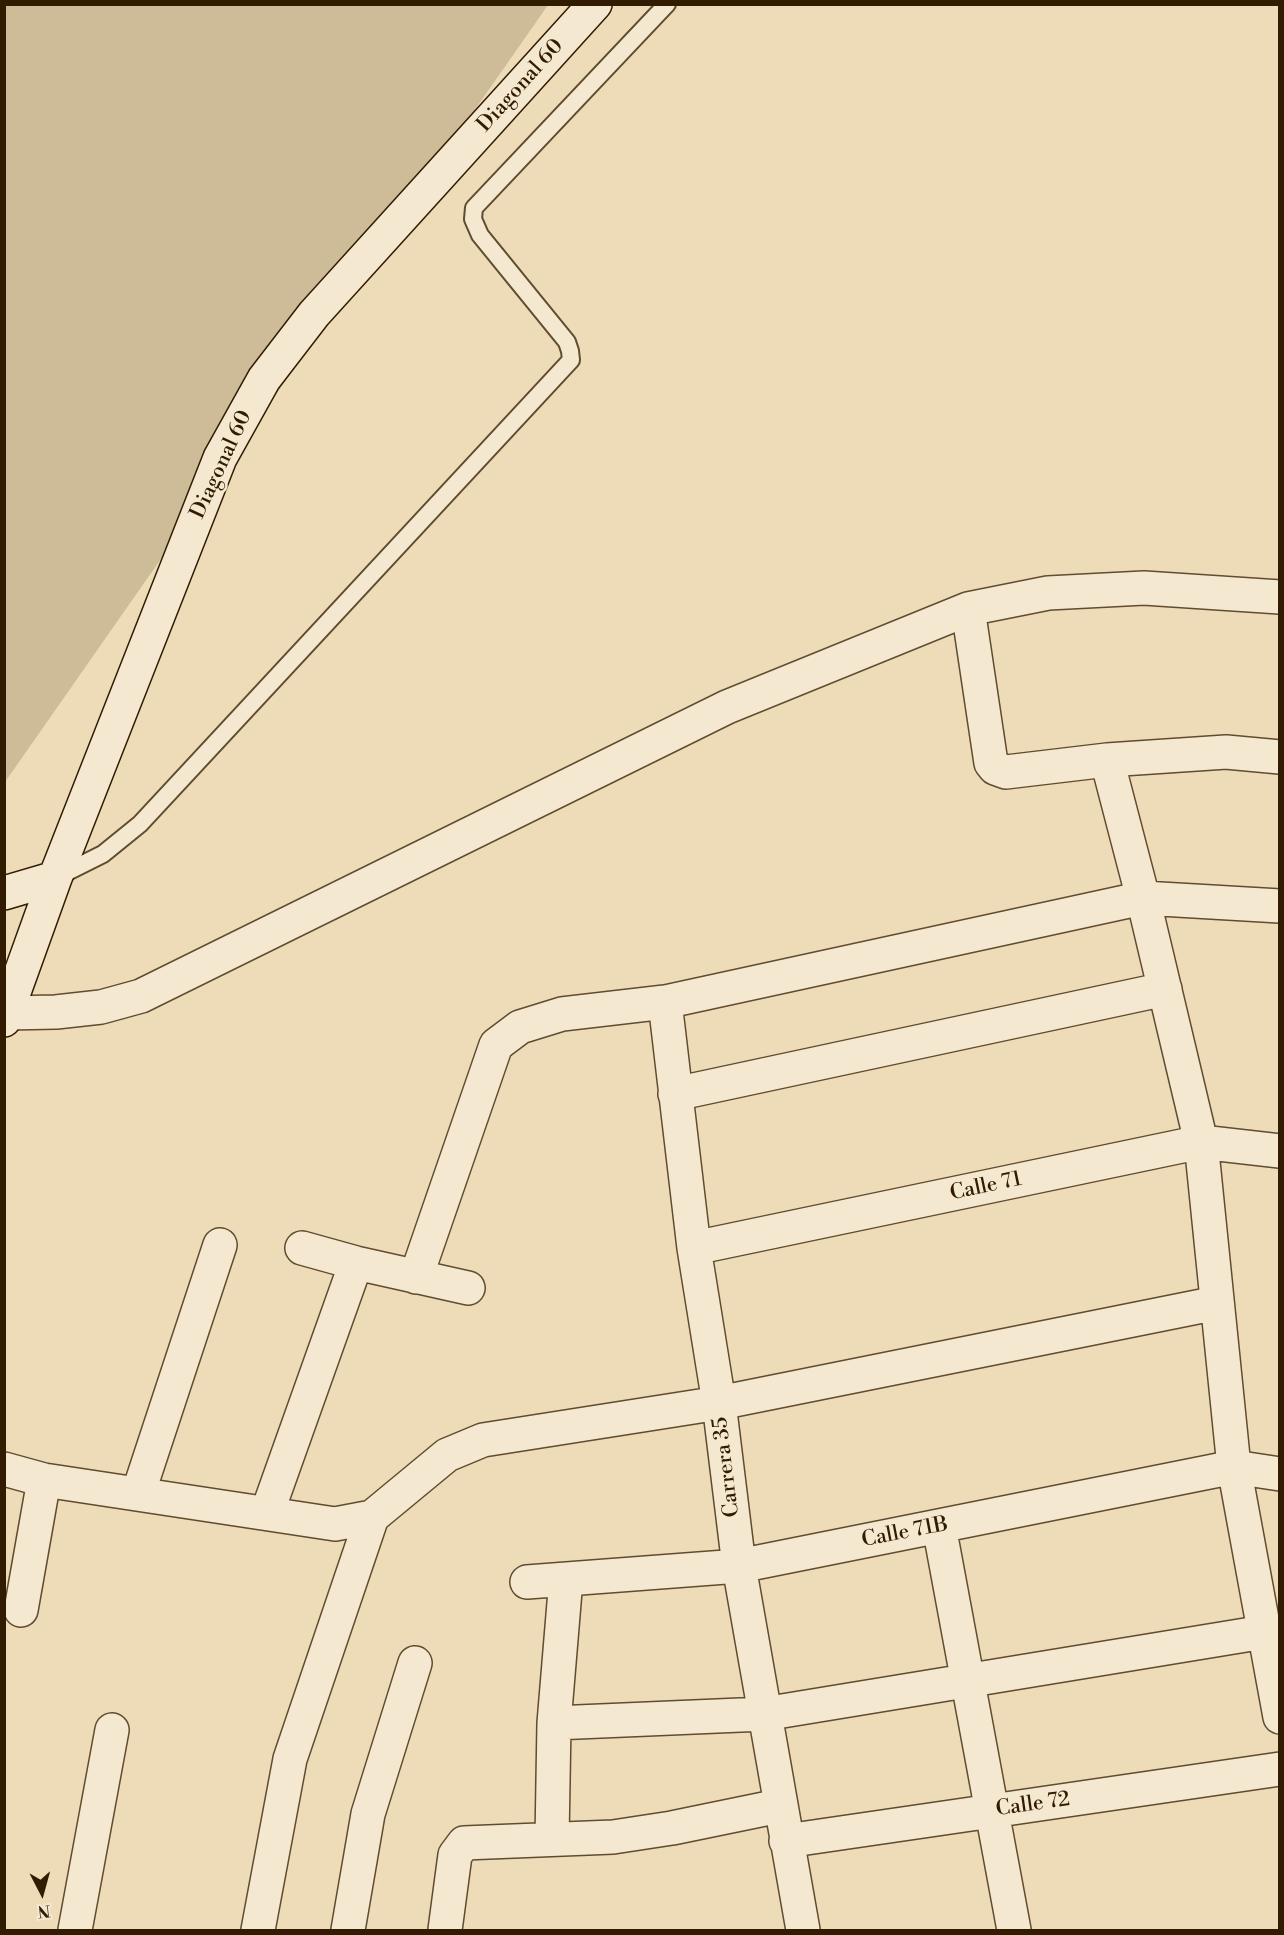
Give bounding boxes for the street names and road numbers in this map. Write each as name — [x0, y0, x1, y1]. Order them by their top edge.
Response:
street label: Diagonal 60 — [473, 34, 569, 138]
street label: Diagonal 60 — [186, 407, 258, 523]
street label: Calle 71 — [948, 1167, 1024, 1207]
street label: Carrera 35 — [708, 1415, 746, 1519]
street label: Calle 71B — [860, 1512, 950, 1554]
street label: Calle 72 — [994, 1787, 1072, 1823]

